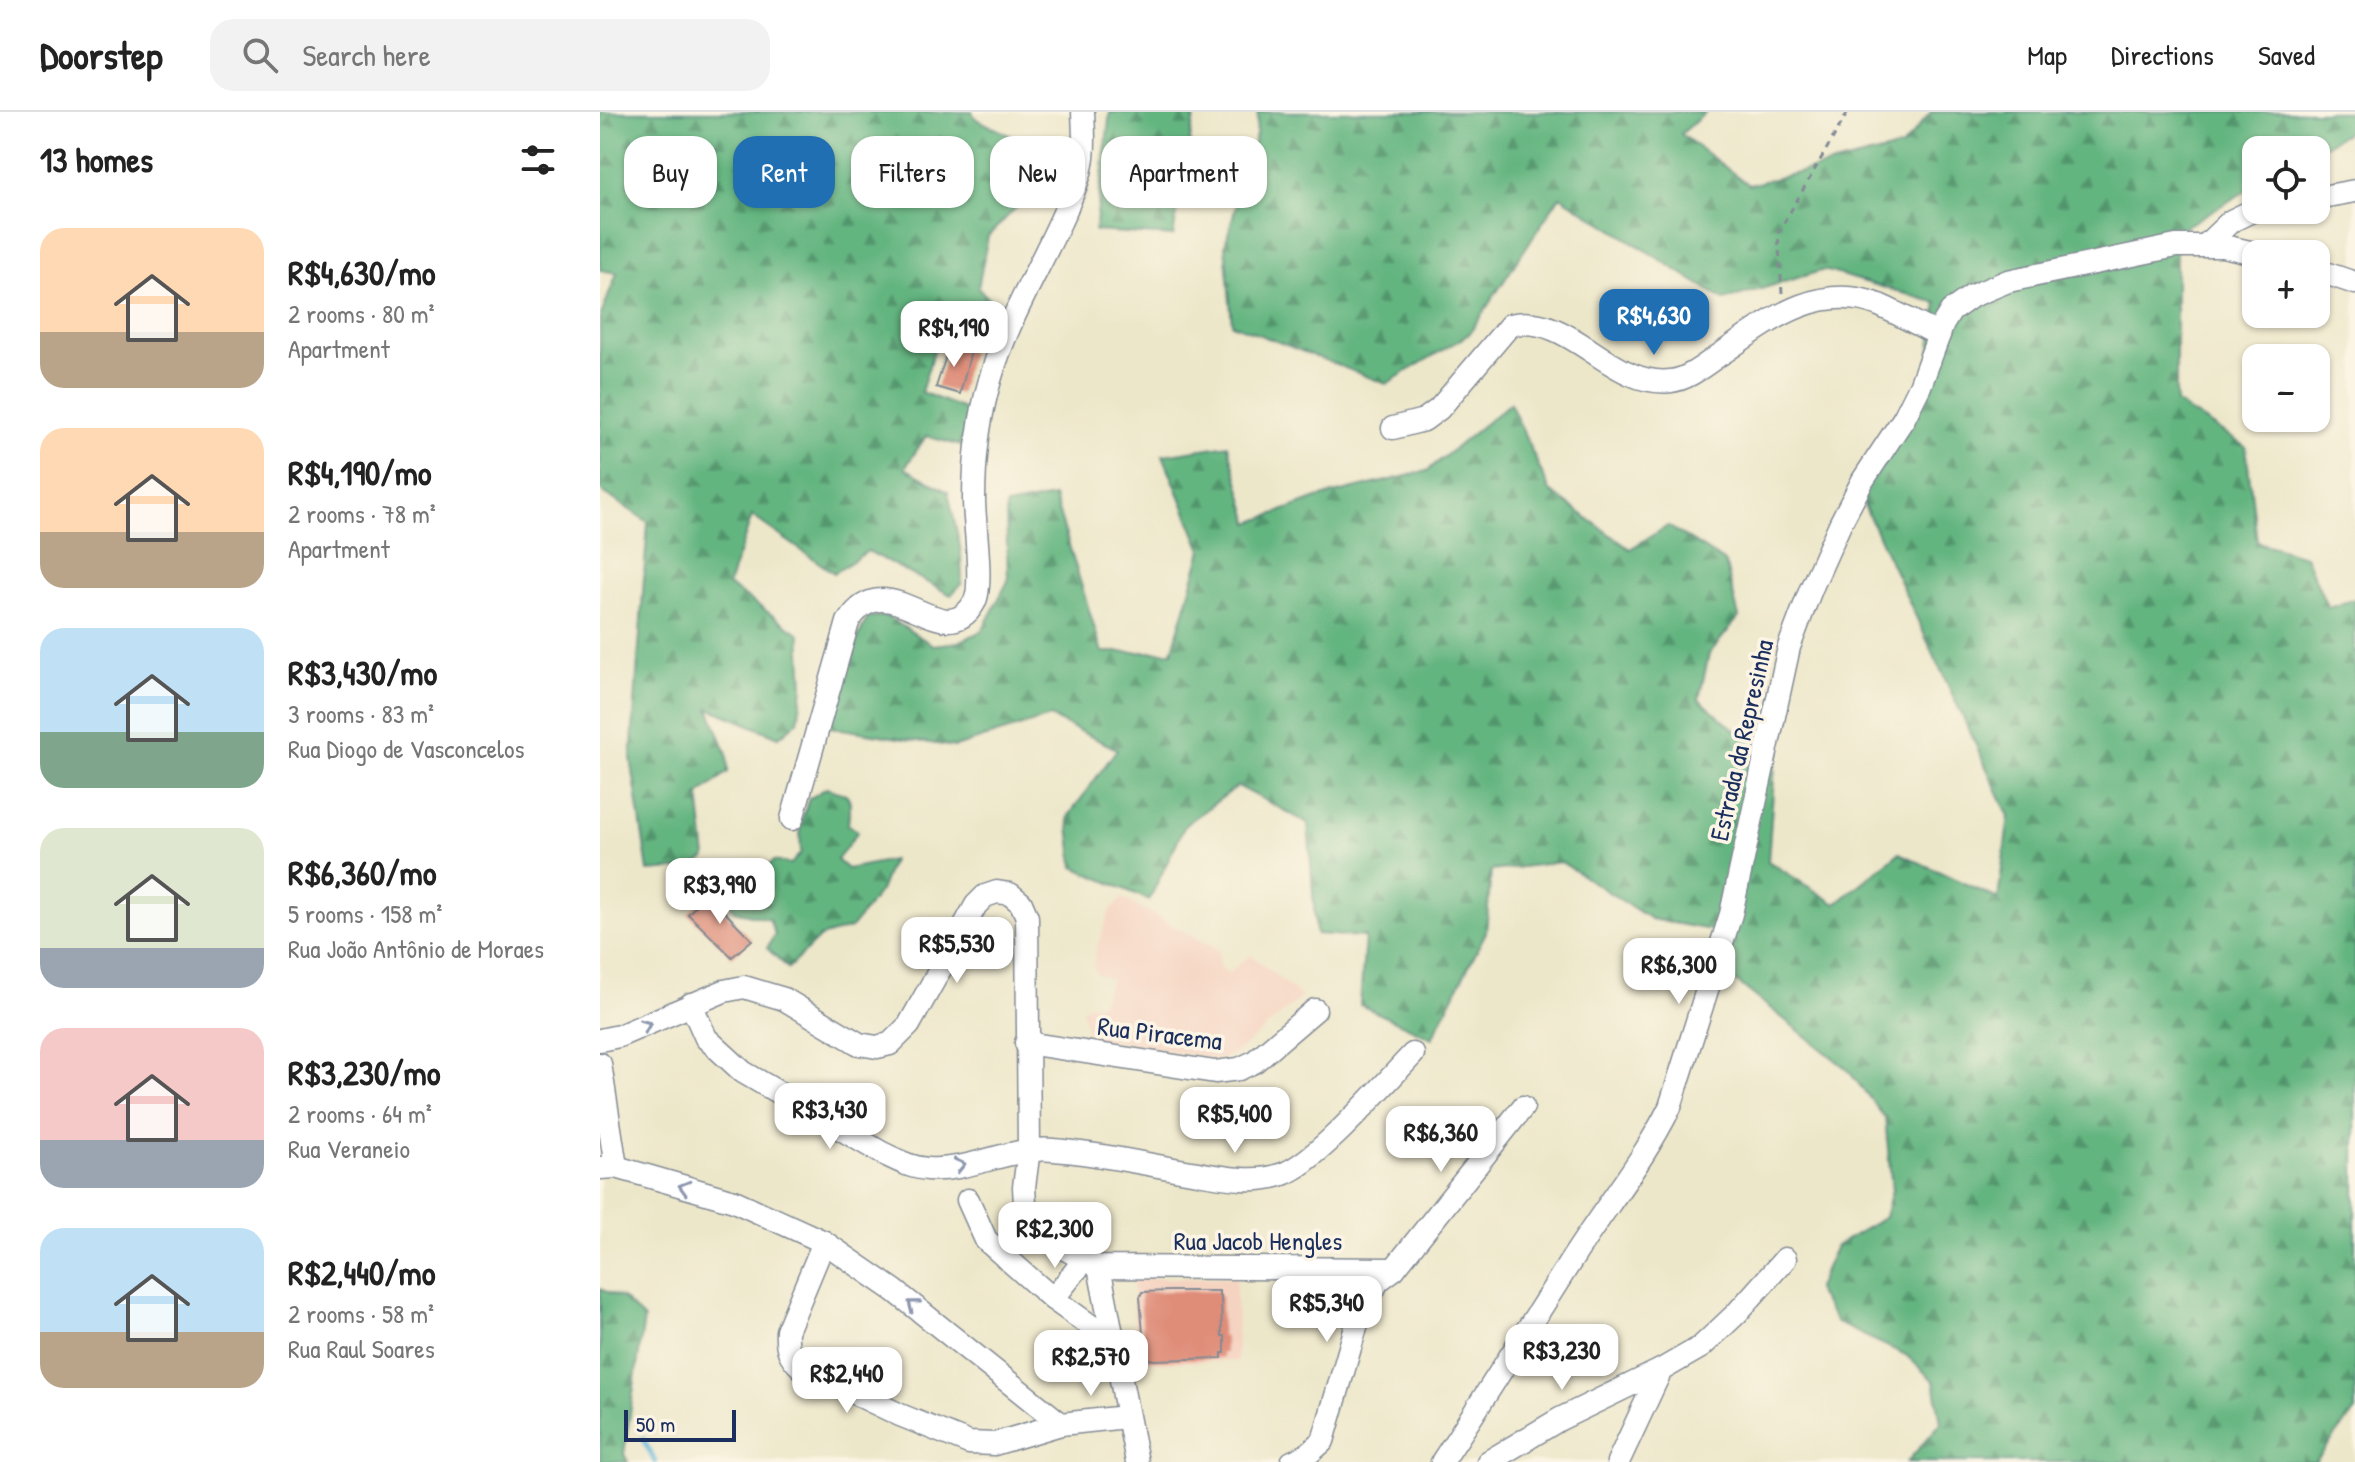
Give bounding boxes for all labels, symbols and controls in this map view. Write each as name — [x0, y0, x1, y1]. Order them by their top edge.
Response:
search box — [210, 19, 770, 91]
text: Doorstep — [40, 29, 162, 81]
icon: search — [238, 33, 282, 77]
text: Search here — [302, 35, 431, 75]
text: Map — [2027, 36, 2067, 74]
text: Directions — [2111, 36, 2214, 74]
text: Saved — [2258, 36, 2315, 74]
chip: Buy — [624, 136, 717, 208]
chip: Rent — [733, 136, 835, 208]
chip: Filters — [851, 136, 974, 208]
chip: New — [990, 136, 1085, 208]
chip: Apartment — [1101, 136, 1267, 208]
map controls — [2242, 136, 2330, 432]
button: locate — [2242, 136, 2330, 224]
text: 13 homes — [40, 137, 153, 183]
icon: filters — [516, 138, 560, 182]
button: + — [2242, 240, 2330, 328]
text: R$4,630/mo — [288, 250, 436, 296]
icon: home — [104, 260, 200, 356]
pin: R$4,630 — [1580, 289, 1728, 357]
text: 2 rooms · 80 m² — [288, 296, 435, 331]
text: R$4,630 — [1617, 297, 1691, 332]
pin: R$4,190 — [880, 301, 1028, 369]
text: R$4,190 — [919, 309, 989, 344]
text: Apartment — [288, 331, 390, 366]
button: − — [2242, 344, 2330, 432]
text: R$4,190/mo — [288, 450, 432, 496]
icon: home — [104, 460, 200, 556]
text: 2 rooms · 78 m² — [288, 496, 436, 531]
text: Apartment — [288, 531, 390, 566]
street label: Estrada da Represinha — [1701, 636, 1781, 844]
text: R$3,430/mo — [288, 650, 437, 696]
icon: home — [104, 660, 200, 756]
text: 3 rooms · 83 m² — [288, 696, 434, 731]
text: Rua Diogo de Vasconcelos — [288, 731, 525, 766]
text: R$6,360/mo — [288, 850, 436, 896]
pin: R$3,990 — [646, 858, 794, 926]
icon: home — [104, 860, 200, 956]
text: R$3,990 — [684, 866, 756, 901]
text: 5 rooms · 158 m² — [288, 896, 442, 931]
pin: R$5,530 — [883, 917, 1031, 985]
text: R$5,530 — [919, 925, 995, 960]
text: Rua João Antônio de Moraes — [288, 931, 544, 966]
pin: R$6,300 — [1605, 938, 1753, 1006]
text: R$6,300 — [1641, 946, 1717, 981]
street label: Rua Piracema — [1096, 1008, 1224, 1058]
one-way arrow — [638, 1018, 652, 1034]
text: R$3,230/mo — [288, 1050, 440, 1096]
icon: home — [104, 1060, 200, 1156]
pin: R$3,430 — [756, 1083, 904, 1151]
pin: R$5,400 — [1161, 1087, 1309, 1155]
text: R$3,430 — [793, 1091, 867, 1126]
text: R$5,400 — [1198, 1095, 1272, 1130]
text: 2 rooms · 64 m² — [288, 1096, 432, 1131]
pin: R$6,360 — [1367, 1106, 1515, 1174]
text: R$6,360 — [1404, 1114, 1478, 1149]
text: Rua Veraneio — [288, 1131, 410, 1166]
one-way arrow — [953, 1157, 967, 1174]
one-way arrow — [677, 1179, 691, 1196]
pin: R$2,300 — [981, 1202, 1129, 1270]
text: R$2,300 — [1016, 1210, 1094, 1245]
street label: Rua Jacob Hengles — [1174, 1223, 1342, 1258]
text: R$2,440/mo — [288, 1250, 435, 1296]
icon: home — [104, 1260, 200, 1356]
pin: R$5,340 — [1253, 1276, 1401, 1344]
text: R$5,340 — [1290, 1284, 1364, 1319]
text: 2 rooms · 58 m² — [288, 1296, 434, 1331]
one-way arrow — [907, 1300, 922, 1314]
pin: R$3,230 — [1488, 1324, 1636, 1392]
pin: R$2,570 — [1017, 1330, 1165, 1398]
text: Rua Raul Soares — [288, 1331, 435, 1366]
text: R$3,230 — [1523, 1332, 1601, 1367]
text: R$2,570 — [1052, 1338, 1130, 1373]
pin: R$2,440 — [773, 1347, 921, 1415]
text: R$2,440 — [810, 1355, 884, 1390]
scale bar — [624, 1406, 736, 1442]
text: 50 m — [636, 1409, 675, 1439]

